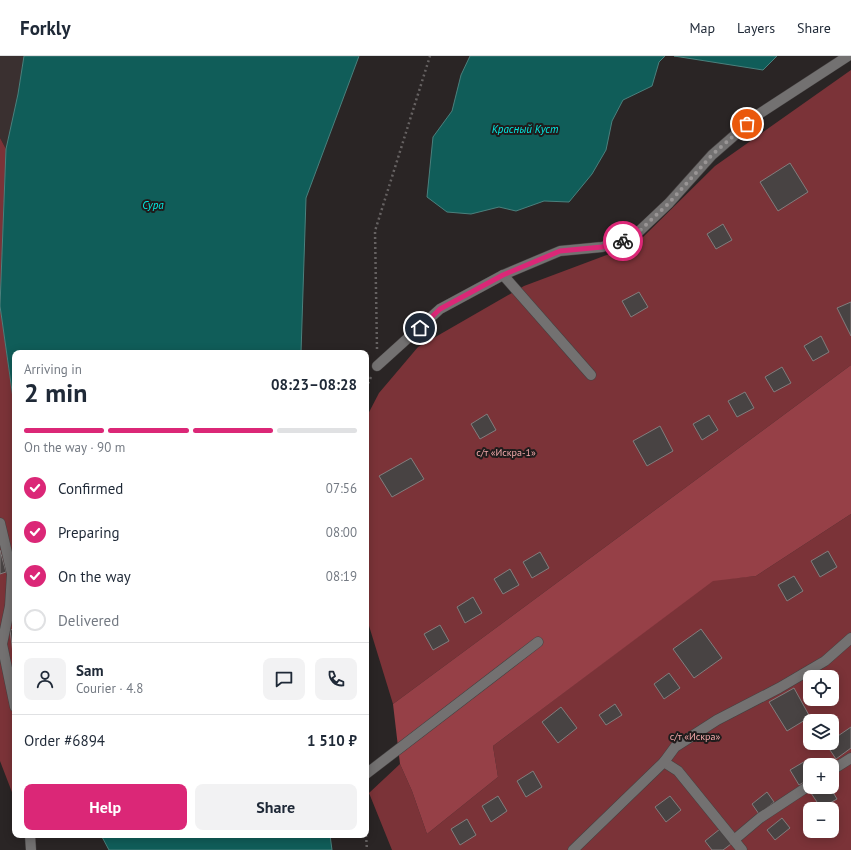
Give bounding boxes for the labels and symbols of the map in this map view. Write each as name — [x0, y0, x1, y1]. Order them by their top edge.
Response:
pin — [730, 107, 764, 141]
water label: Красный Куст — [492, 122, 558, 136]
water label: Сура — [142, 198, 164, 212]
courier — [603, 221, 643, 261]
pin — [403, 311, 437, 345]
park label: с/т «Искра-1» — [476, 446, 536, 459]
park label: с/т «Искра» — [670, 730, 720, 743]

